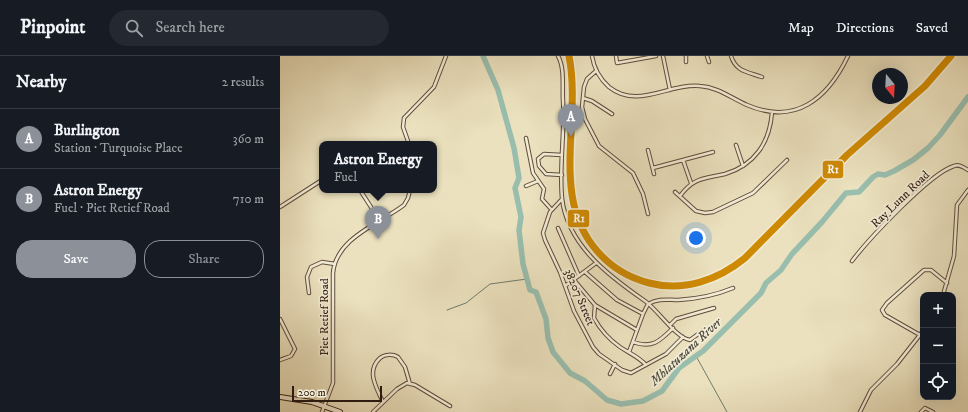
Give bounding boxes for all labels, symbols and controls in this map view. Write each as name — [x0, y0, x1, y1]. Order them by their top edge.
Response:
search box — [109, 10, 389, 46]
text: Pinpoint — [20, 16, 85, 39]
icon: search — [123, 17, 145, 39]
text: Search here — [155, 18, 225, 37]
text: Map — [788, 19, 814, 37]
text: Directions — [836, 19, 894, 37]
text: Saved — [916, 19, 948, 37]
north arrow — [872, 68, 908, 104]
text: Nearby — [16, 71, 66, 93]
text: 2 results — [222, 74, 264, 90]
pin: A — [558, 104, 584, 137]
text: Burlington — [54, 121, 120, 140]
text: A — [25, 131, 33, 147]
text: 360 m — [233, 131, 264, 147]
text: Station · Turquoise Place — [54, 140, 183, 156]
popup — [319, 141, 437, 193]
text: Astron Energy — [334, 150, 422, 169]
line badge: R1 — [822, 160, 844, 179]
text: R1 — [827, 163, 839, 177]
street label: Ray Lunn Road — [868, 168, 933, 231]
text: Fuel — [334, 169, 357, 185]
text: Astron Energy — [54, 181, 142, 200]
text: B — [25, 191, 33, 207]
text: 710 m — [233, 191, 264, 207]
text: Fuel · Piet Retief Road — [54, 200, 170, 216]
pin: B — [365, 206, 391, 239]
line badge: R1 — [567, 209, 590, 228]
text: R1 — [573, 212, 585, 226]
your location — [686, 228, 706, 248]
button: Save — [16, 240, 136, 278]
button: Share — [144, 240, 264, 278]
street label: 38207 Street — [561, 267, 598, 328]
street label: Piet Retief Road — [317, 278, 332, 356]
map controls — [920, 292, 956, 400]
button: + — [920, 292, 956, 328]
water label: Mhlatuzana River — [646, 314, 726, 390]
button: − — [920, 328, 956, 364]
button: locate — [920, 364, 956, 400]
scale bar — [292, 384, 382, 403]
text: 200 m — [298, 386, 326, 400]

